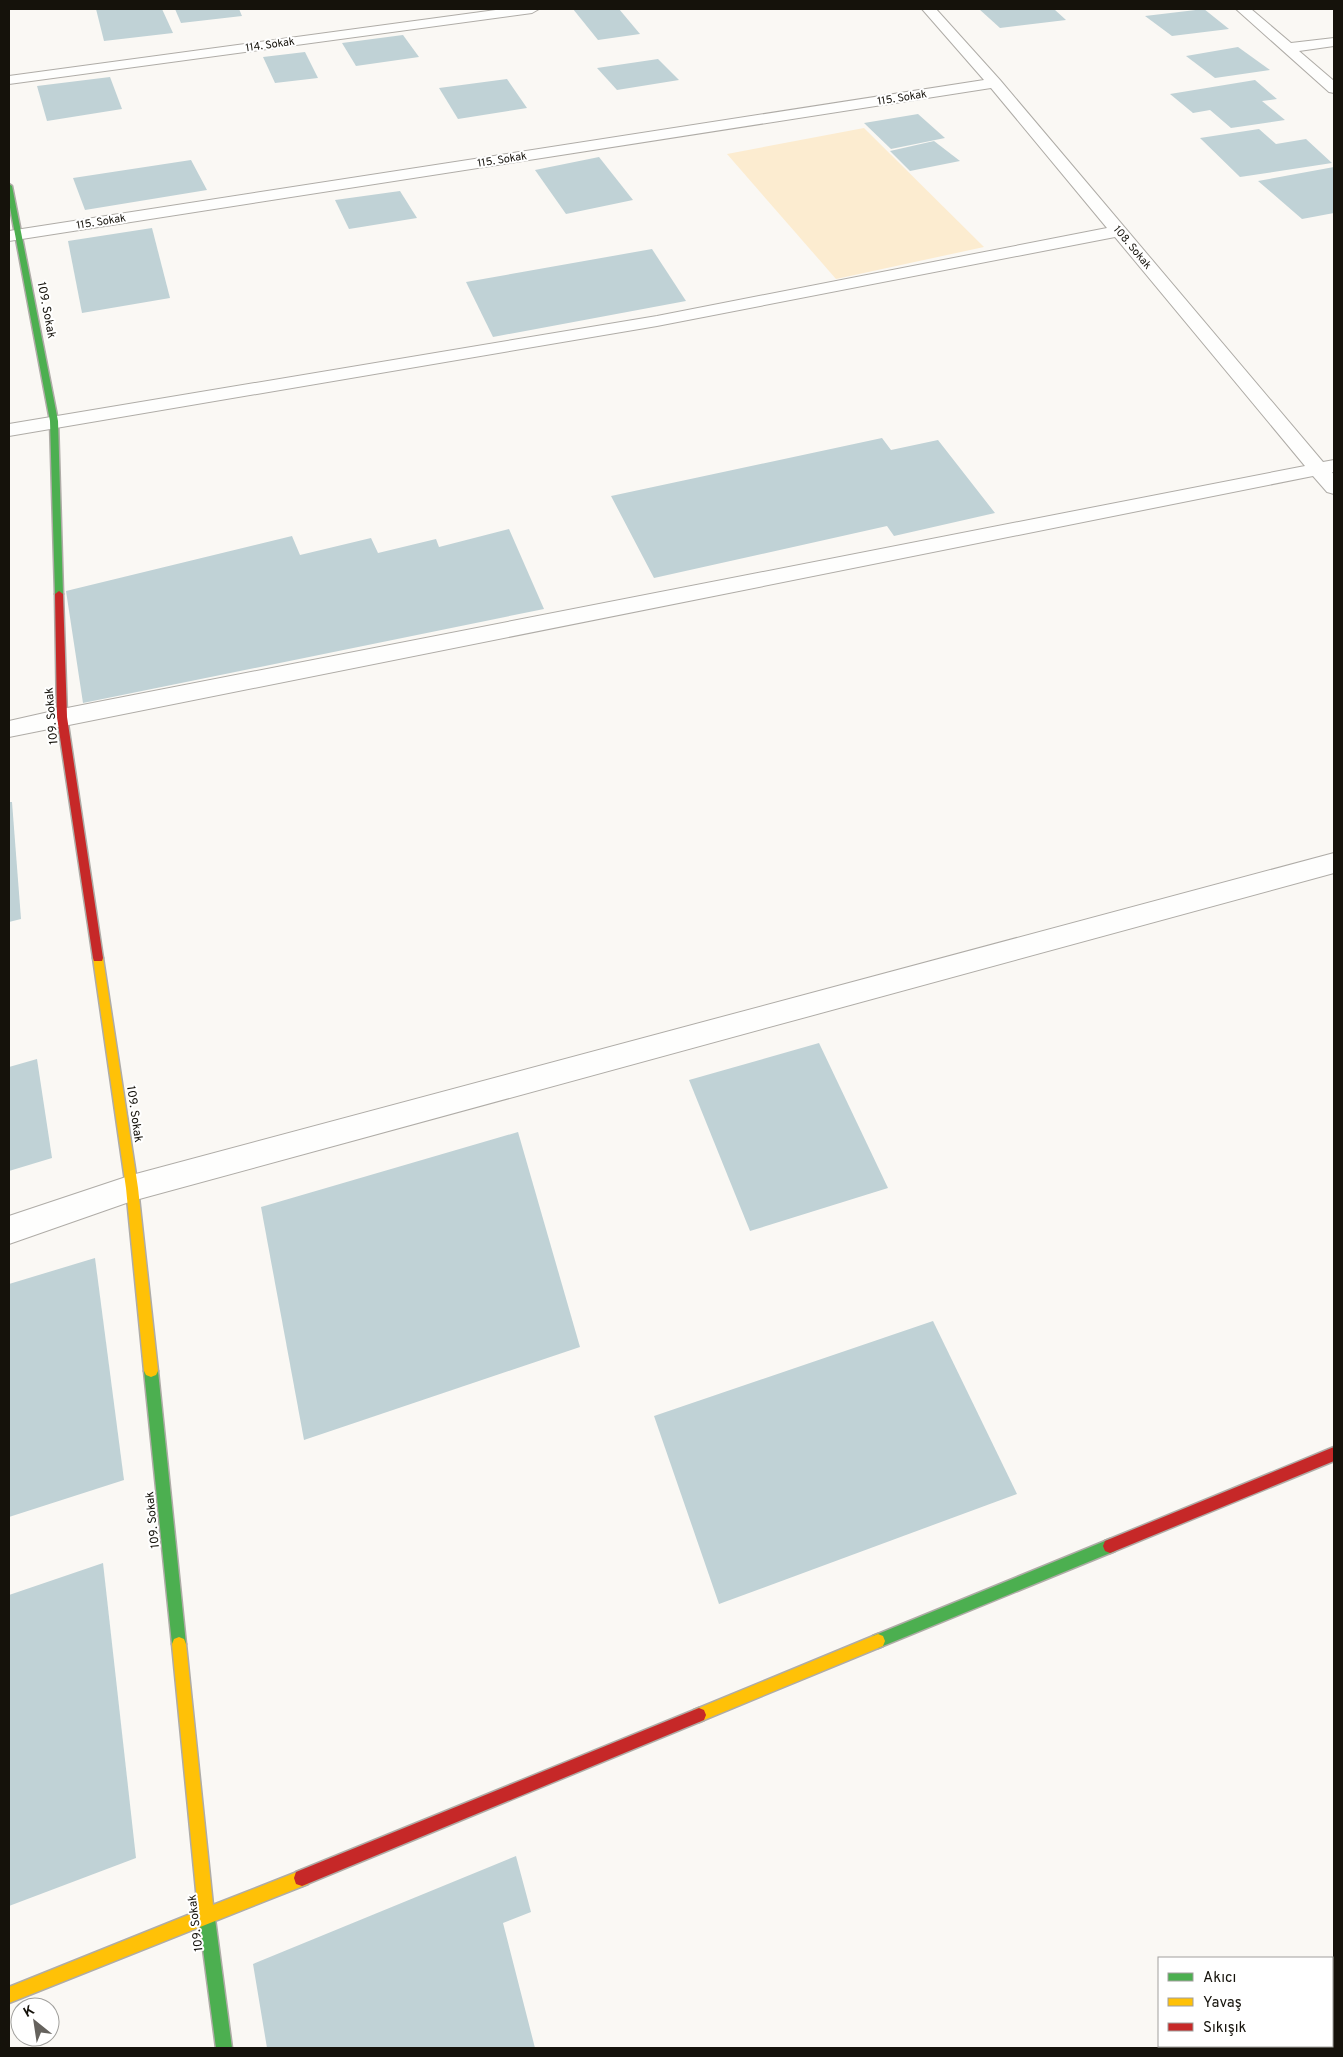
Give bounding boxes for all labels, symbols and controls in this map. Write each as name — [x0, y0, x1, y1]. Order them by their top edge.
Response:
street label: 114. Sokak — [245, 35, 296, 55]
street label: 115. Sokak — [876, 87, 928, 109]
street label: 115. Sokak — [476, 149, 528, 171]
street label: 115. Sokak — [75, 211, 127, 233]
street label: 108. Sokak — [1110, 223, 1155, 272]
street label: 109. Sokak — [33, 281, 59, 340]
street label: 109. Sokak — [42, 687, 62, 745]
street label: 109. Sokak — [122, 1085, 146, 1144]
street label: 109. Sokak — [142, 1491, 164, 1549]
street label: 109. Sokak — [185, 1893, 207, 1952]
legend — [1158, 1957, 1333, 2047]
text: Akıcı — [1203, 1969, 1236, 1988]
text: Yavaş — [1203, 1994, 1242, 2013]
north arrow — [10, 1997, 60, 2047]
text: K — [21, 2002, 38, 2022]
text: Sıkışık — [1203, 2019, 1247, 2038]

